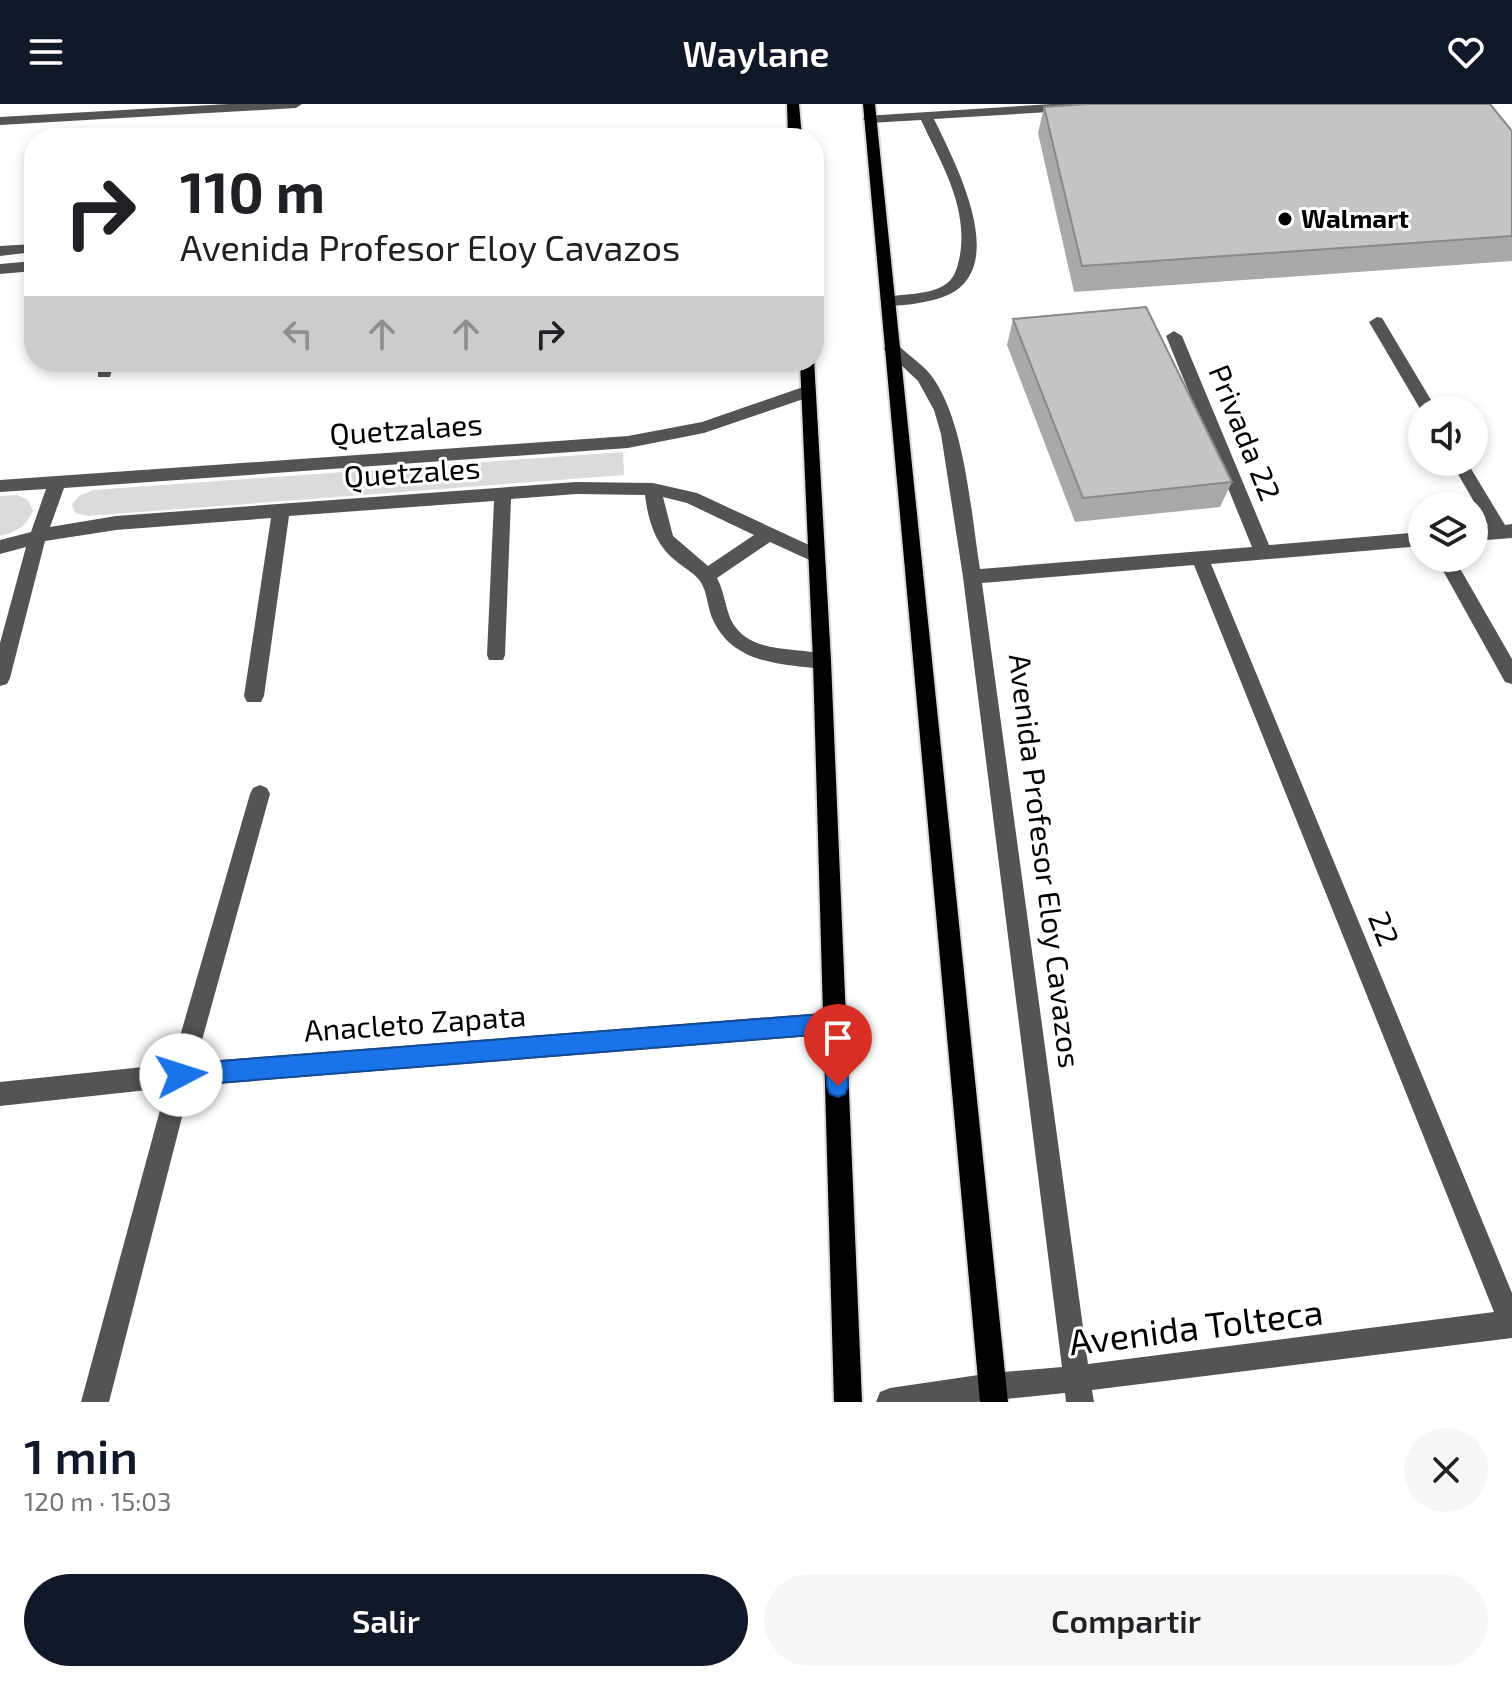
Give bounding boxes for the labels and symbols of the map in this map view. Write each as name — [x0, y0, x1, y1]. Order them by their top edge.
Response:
place label: Walmart — [1301, 202, 1409, 233]
marker: Walmart — [1276, 210, 1294, 228]
street label: Privada 22 — [1202, 359, 1289, 506]
street label: Quetzalaes — [328, 405, 484, 451]
street label: Quetzales — [342, 448, 481, 494]
street label: Avenida Profesor Eloy Cavazos — [1003, 652, 1089, 1070]
street label: 22 — [1362, 906, 1408, 951]
street label: Anacleto Zapata — [303, 996, 527, 1048]
pin — [804, 1004, 872, 1086]
position arrow — [139, 1033, 223, 1117]
street label: Avenida Tolteca — [1066, 1289, 1325, 1362]

